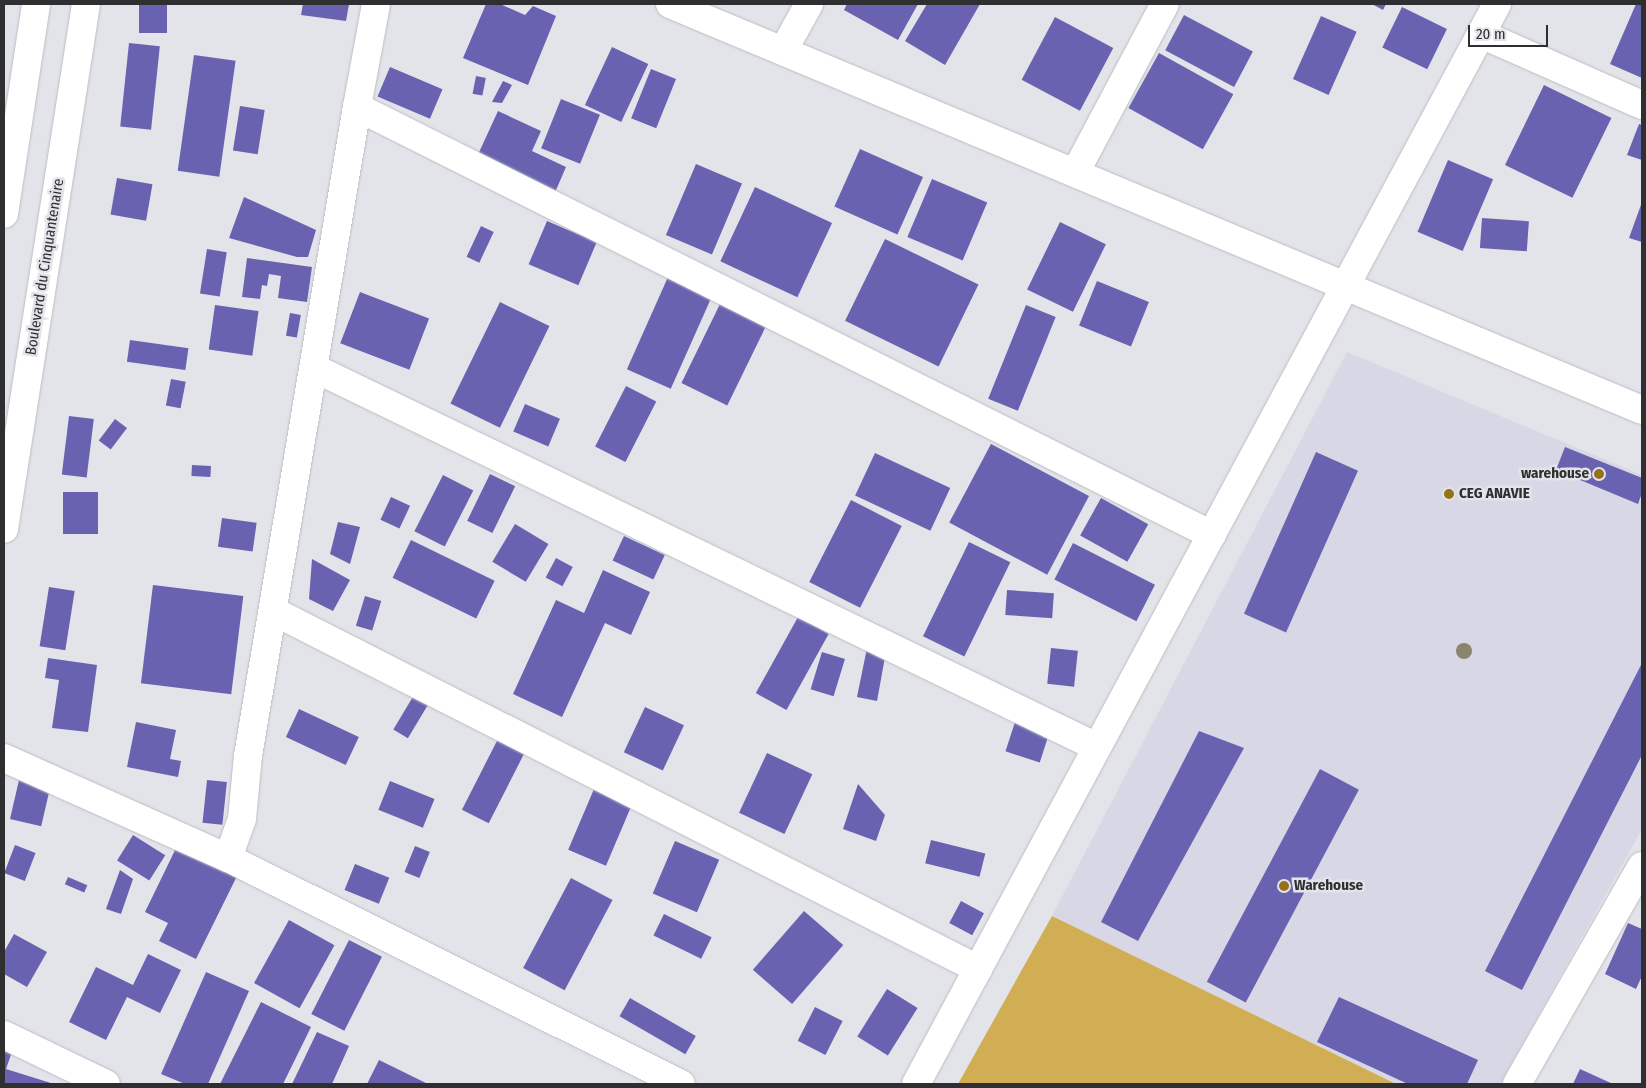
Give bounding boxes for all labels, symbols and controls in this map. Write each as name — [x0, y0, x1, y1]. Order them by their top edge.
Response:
scale bar — [1471, 15, 1551, 47]
text: 20 m — [1476, 25, 1506, 43]
street label: Boulevard du Cinquantenaire — [22, 177, 68, 357]
place label: warehouse — [1521, 465, 1589, 483]
marker: warehouse — [1593, 468, 1605, 480]
place label: CEG ANAVIE — [1459, 485, 1530, 503]
marker: CEG ANAVIE — [1443, 488, 1455, 500]
place label: Warehouse — [1294, 877, 1363, 895]
marker: Warehouse — [1278, 880, 1290, 892]

